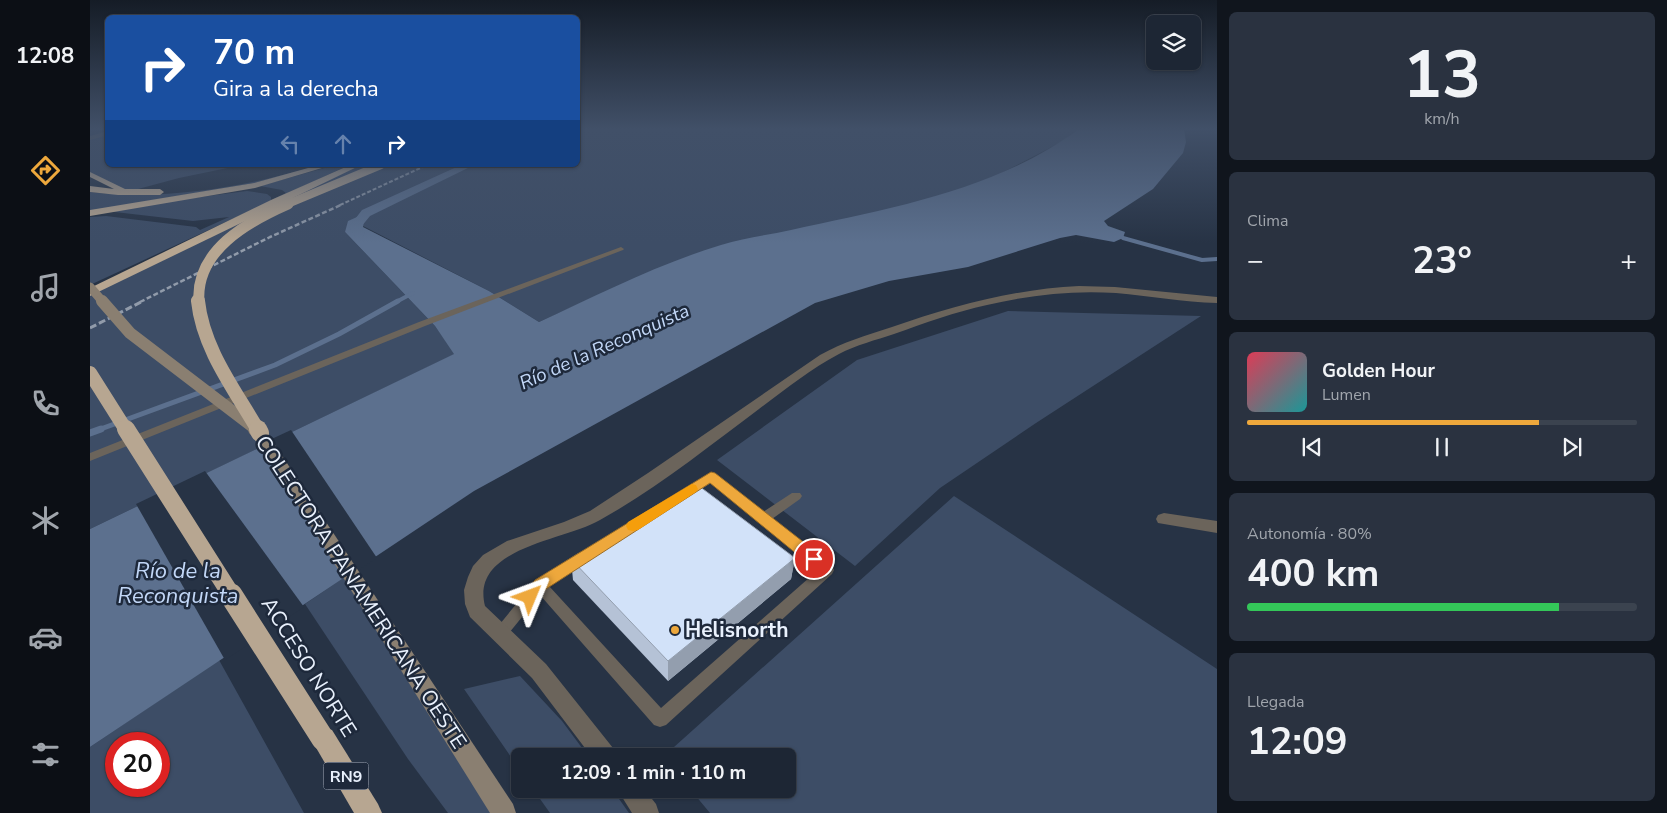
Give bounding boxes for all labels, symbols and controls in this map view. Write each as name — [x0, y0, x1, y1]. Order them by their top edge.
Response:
map controls — [1146, 15, 1201, 70]
button: layers — [1146, 15, 1201, 70]
text: 70 m — [213, 29, 295, 76]
text: 13 — [1403, 31, 1481, 120]
icon: right — [130, 35, 195, 100]
text: 12:08 — [16, 41, 74, 71]
text: Gira a la derecha — [213, 74, 379, 104]
text: km/h — [1424, 108, 1460, 130]
icon: left — [276, 130, 304, 158]
icon: ahead — [329, 130, 357, 158]
icon: right — [382, 130, 410, 158]
icon: directions — [28, 153, 63, 188]
text: Clima — [1247, 210, 1288, 232]
text: 23° — [1412, 235, 1472, 286]
text: − — [1247, 242, 1264, 280]
text: + — [1620, 242, 1637, 280]
icon: music — [28, 270, 63, 305]
water label: Río de la Reconquista — [515, 298, 694, 396]
text: Golden Hour — [1322, 358, 1435, 384]
text: Lumen — [1322, 384, 1371, 406]
icon: phone — [28, 386, 63, 421]
street label: COLECTORA PANAMERICANA OESTE — [249, 430, 473, 754]
icon: previous — [1298, 433, 1326, 461]
icon: pause — [1428, 433, 1456, 461]
icon: next — [1558, 433, 1586, 461]
icon: climate — [28, 503, 63, 538]
text: Autonomía · 80% — [1247, 523, 1372, 545]
pin — [793, 538, 835, 580]
icon: arrive — [800, 545, 828, 573]
text: 400 km — [1247, 548, 1379, 599]
water label: Río de la Reconquista — [118, 556, 238, 611]
position arrow — [503, 570, 555, 622]
street label: ACCESO NORTE — [255, 592, 363, 742]
place label: Helisnorth — [685, 616, 788, 644]
icon: car — [28, 620, 63, 655]
marker: Helisnorth — [669, 624, 681, 636]
text: Llegada — [1247, 691, 1305, 713]
text: 12:09 — [1247, 716, 1348, 767]
speed limit sign: 20 — [105, 732, 170, 797]
icon: filters — [28, 737, 63, 772]
text: 12:09 · 1 min · 110 m — [561, 760, 746, 786]
road number: RN9 — [324, 762, 368, 789]

